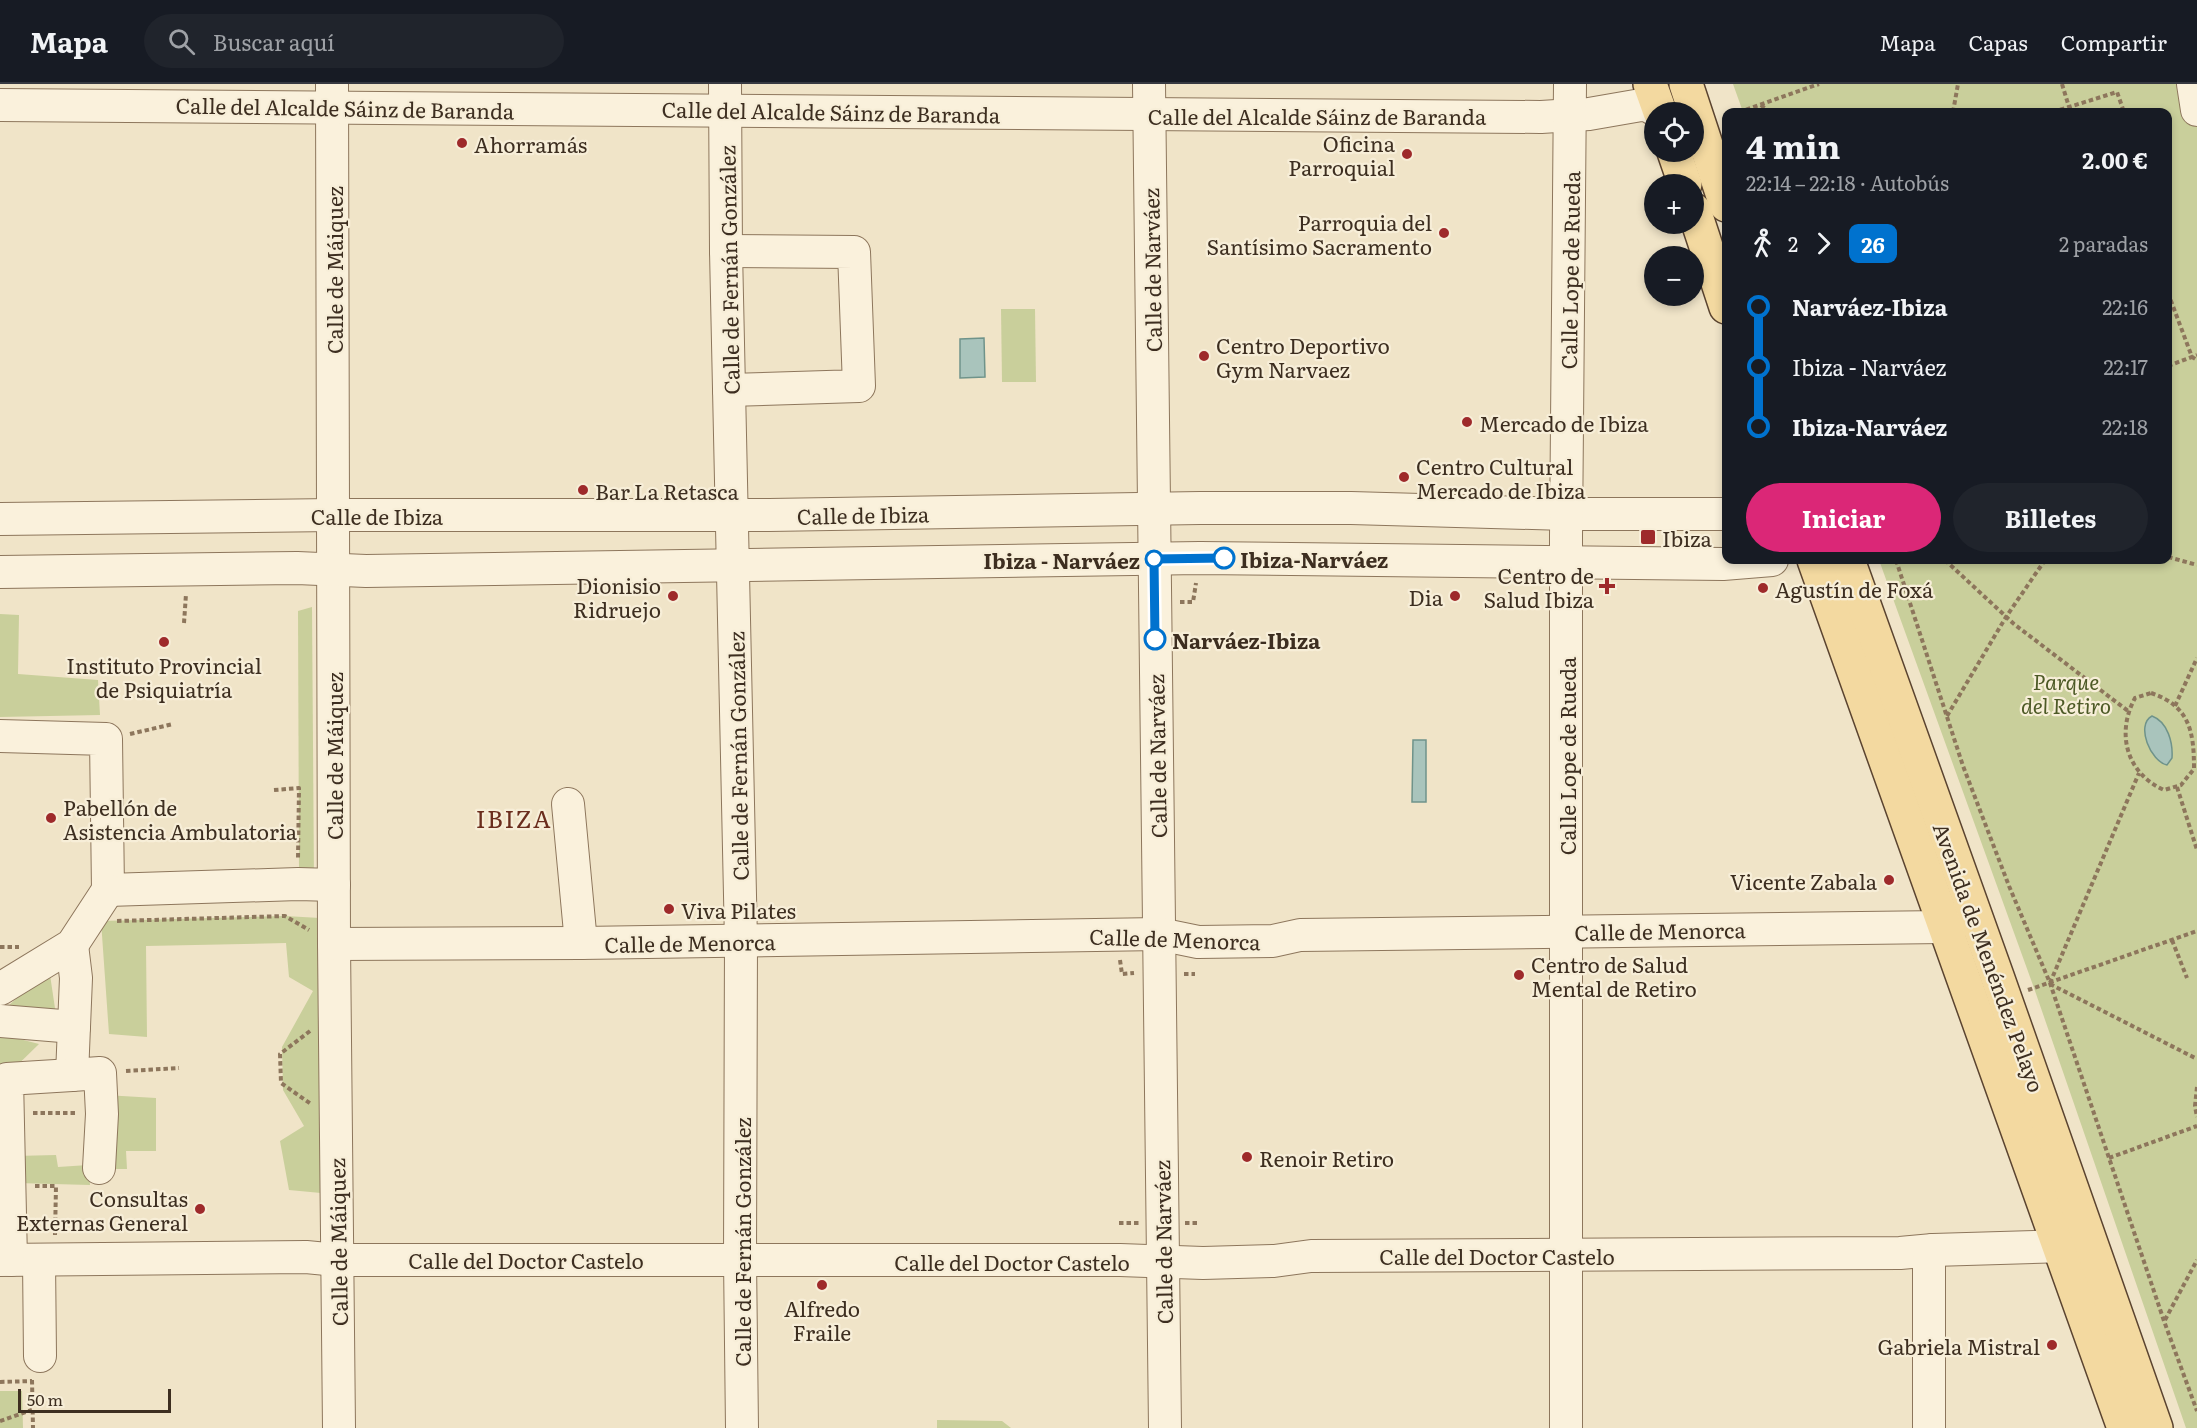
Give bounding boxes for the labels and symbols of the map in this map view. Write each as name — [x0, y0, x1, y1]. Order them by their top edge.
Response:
street label: Calle del Alcalde Sáinz de Baranda — [176, 89, 515, 125]
street label: Calle del Alcalde Sáinz de Baranda — [662, 93, 1001, 129]
street label: Calle del Alcalde Sáinz de Baranda — [1148, 100, 1487, 131]
place label: Oficina Parroquial — [1288, 127, 1396, 182]
place label: Ahorramás — [474, 128, 587, 159]
marker: Ahorramás — [455, 136, 469, 150]
street label: Calle de Fernán González — [710, 145, 746, 395]
marker: Oficina Parroquial — [1400, 147, 1414, 161]
street label: Calle Lope de Rueda — [1552, 170, 1586, 370]
street label: Calle de Máiquez — [318, 186, 349, 354]
street label: Calle de Narváez — [1134, 188, 1168, 352]
place label: Parroquia del Santísimo Sacramento — [1207, 206, 1432, 261]
marker: Parroquia del Santísimo Sacramento — [1437, 226, 1451, 240]
place label: Centro Deportivo Gym Narvaez — [1216, 329, 1390, 384]
marker: Centro Deportivo Gym Narvaez — [1197, 349, 1211, 363]
place label: Mercado de Ibiza — [1479, 407, 1649, 438]
marker: Mercado de Ibiza — [1460, 415, 1474, 429]
place label: Centro Cultural Mercado de Ibiza — [1416, 450, 1586, 505]
marker: Centro Cultural Mercado de Ibiza — [1397, 470, 1411, 484]
place label: Bar La Retasca — [595, 475, 740, 506]
marker: Bar La Retasca — [576, 483, 590, 497]
street label: Calle de Ibiza — [797, 497, 930, 531]
street label: Calle de Ibiza — [311, 500, 444, 531]
place label: Ibiza — [1662, 522, 1713, 553]
marker: Ibiza — [1639, 528, 1657, 546]
place label: Ibiza-Narváez — [1240, 543, 1388, 574]
place label: Ibiza - Narváez — [983, 544, 1140, 575]
marker: Ibiza-Narváez — [1213, 547, 1235, 569]
marker: Ibiza - Narváez — [1145, 550, 1163, 568]
place label: Centro de Salud Ibiza — [1483, 559, 1595, 614]
place label: Dionisio Ridruejo — [573, 569, 661, 624]
place label: Agustín de Foxá — [1775, 573, 1934, 604]
marker: Centro de Salud Ibiza — [1598, 577, 1616, 595]
place label: Dia — [1409, 581, 1444, 612]
marker: Agustín de Foxá — [1756, 581, 1770, 595]
marker: Dionisio Ridruejo — [666, 589, 680, 603]
marker: Dia — [1448, 589, 1462, 603]
place label: Narváez-Ibiza — [1172, 624, 1321, 655]
marker: Narváez-Ibiza — [1144, 628, 1166, 650]
street label: Calle de Fernán González — [719, 631, 755, 881]
marker: Instituto Provincial de Psiquiatría — [157, 635, 171, 649]
place label: Instituto Provincial de Psiquiatría — [66, 649, 262, 704]
street label: Calle Lope de Rueda — [1551, 656, 1582, 855]
park label: Parque del Retiro — [2021, 665, 2111, 720]
street label: Calle de Máiquez — [318, 672, 349, 840]
street label: Calle de Narváez — [1139, 674, 1173, 838]
place label: Pabellón de Asistencia Ambulatoria — [63, 791, 298, 846]
district label: IBIZA — [476, 800, 552, 835]
marker: Pabellón de Asistencia Ambulatoria — [44, 811, 58, 825]
street label: Avenida de Menéndez Pelayo — [1927, 818, 2053, 1096]
place label: Vicente Zabala — [1730, 865, 1878, 896]
marker: Vicente Zabala — [1882, 873, 1896, 887]
place label: Viva Pilates — [681, 894, 796, 925]
marker: Viva Pilates — [662, 902, 676, 916]
street label: Calle de Menorca — [1574, 913, 1747, 947]
street label: Calle de Menorca — [1089, 920, 1262, 957]
street label: Calle de Menorca — [604, 925, 777, 959]
place label: Centro de Salud Mental de Retiro — [1531, 948, 1697, 1003]
marker: Centro de Salud Mental de Retiro — [1512, 968, 1526, 982]
street label: Calle de Fernán González — [726, 1117, 757, 1367]
place label: Renoir Retiro — [1259, 1142, 1394, 1173]
marker: Renoir Retiro — [1240, 1150, 1254, 1164]
street label: Calle de Máiquez — [320, 1158, 354, 1326]
street label: Calle de Narváez — [1145, 1160, 1179, 1324]
place label: Consultas Externas General — [16, 1182, 188, 1237]
marker: Consultas Externas General — [193, 1202, 207, 1216]
street label: Calle del Doctor Castelo — [1379, 1240, 1615, 1271]
street label: Calle del Doctor Castelo — [408, 1244, 644, 1275]
street label: Calle del Doctor Castelo — [894, 1246, 1130, 1277]
marker: Alfredo Fraile — [815, 1278, 829, 1292]
place label: Alfredo Fraile — [784, 1292, 860, 1347]
place label: Gabriela Mistral — [1877, 1330, 2040, 1361]
marker: Gabriela Mistral — [2045, 1338, 2059, 1352]
scale bar — [18, 1386, 171, 1414]

